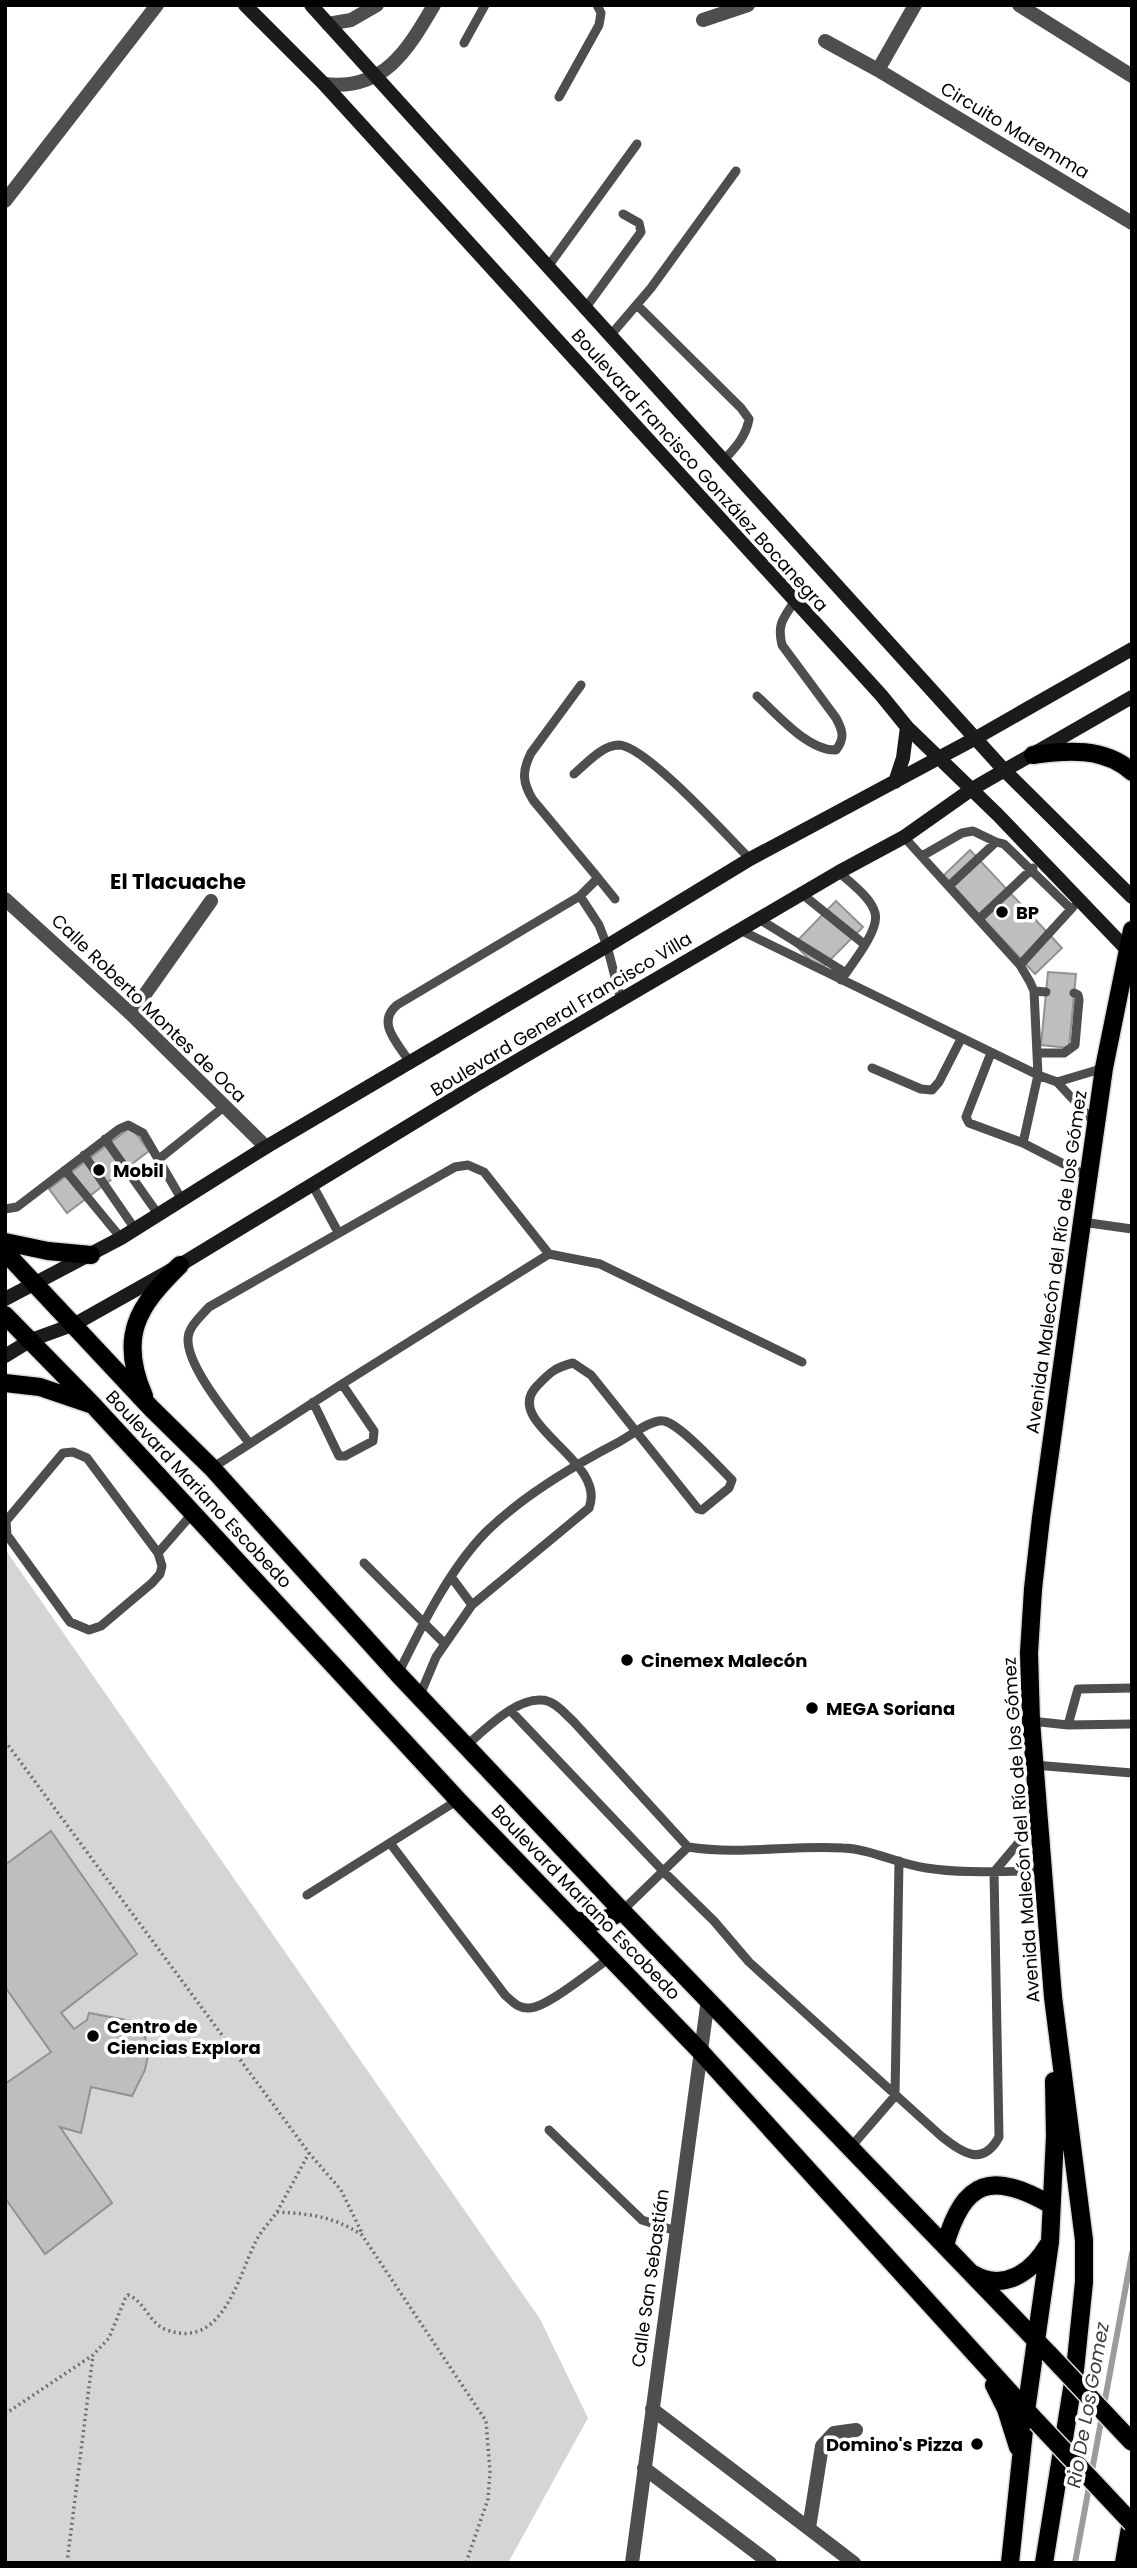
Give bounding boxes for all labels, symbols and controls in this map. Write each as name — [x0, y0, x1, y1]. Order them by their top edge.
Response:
street label: Circuito Maremma — [936, 76, 1094, 184]
street label: Boulevard Francisco González Bocanegra — [566, 323, 834, 617]
district label: El Tlacuache — [110, 867, 246, 896]
place label: BP — [1016, 900, 1039, 925]
marker: BP — [994, 904, 1010, 920]
street label: Calle Roberto Montes de Oca — [46, 908, 252, 1108]
street label: Boulevard General Francisco Villa — [426, 926, 696, 1102]
street label: Avenida Malecón del Río de los Gómez — [1020, 1089, 1092, 1435]
place label: Mobil — [113, 1158, 164, 1183]
marker: Mobil — [91, 1162, 107, 1178]
street label: Boulevard Mariano Escobedo — [100, 1384, 298, 1594]
place label: Cinemex Malecón — [641, 1648, 807, 1673]
marker: Cinemex Malecón — [619, 1652, 635, 1668]
street label: Avenida Malecón del Río de los Gómez — [996, 1656, 1046, 2004]
place label: MEGA Soriana — [826, 1696, 955, 1721]
marker: MEGA Soriana — [804, 1700, 820, 1716]
street label: Boulevard Mariano Escobedo — [486, 1799, 686, 2005]
place label: Centro de Ciencias Explora — [107, 2014, 261, 2060]
marker: Centro de Ciencias Explora — [85, 2028, 101, 2044]
street label: Calle San Sebastián — [625, 2187, 675, 2369]
water label: Rio De Los Gomez — [1060, 2320, 1116, 2490]
place label: Domino's Pizza — [826, 2432, 963, 2457]
marker: Domino's Pizza — [969, 2436, 985, 2452]

